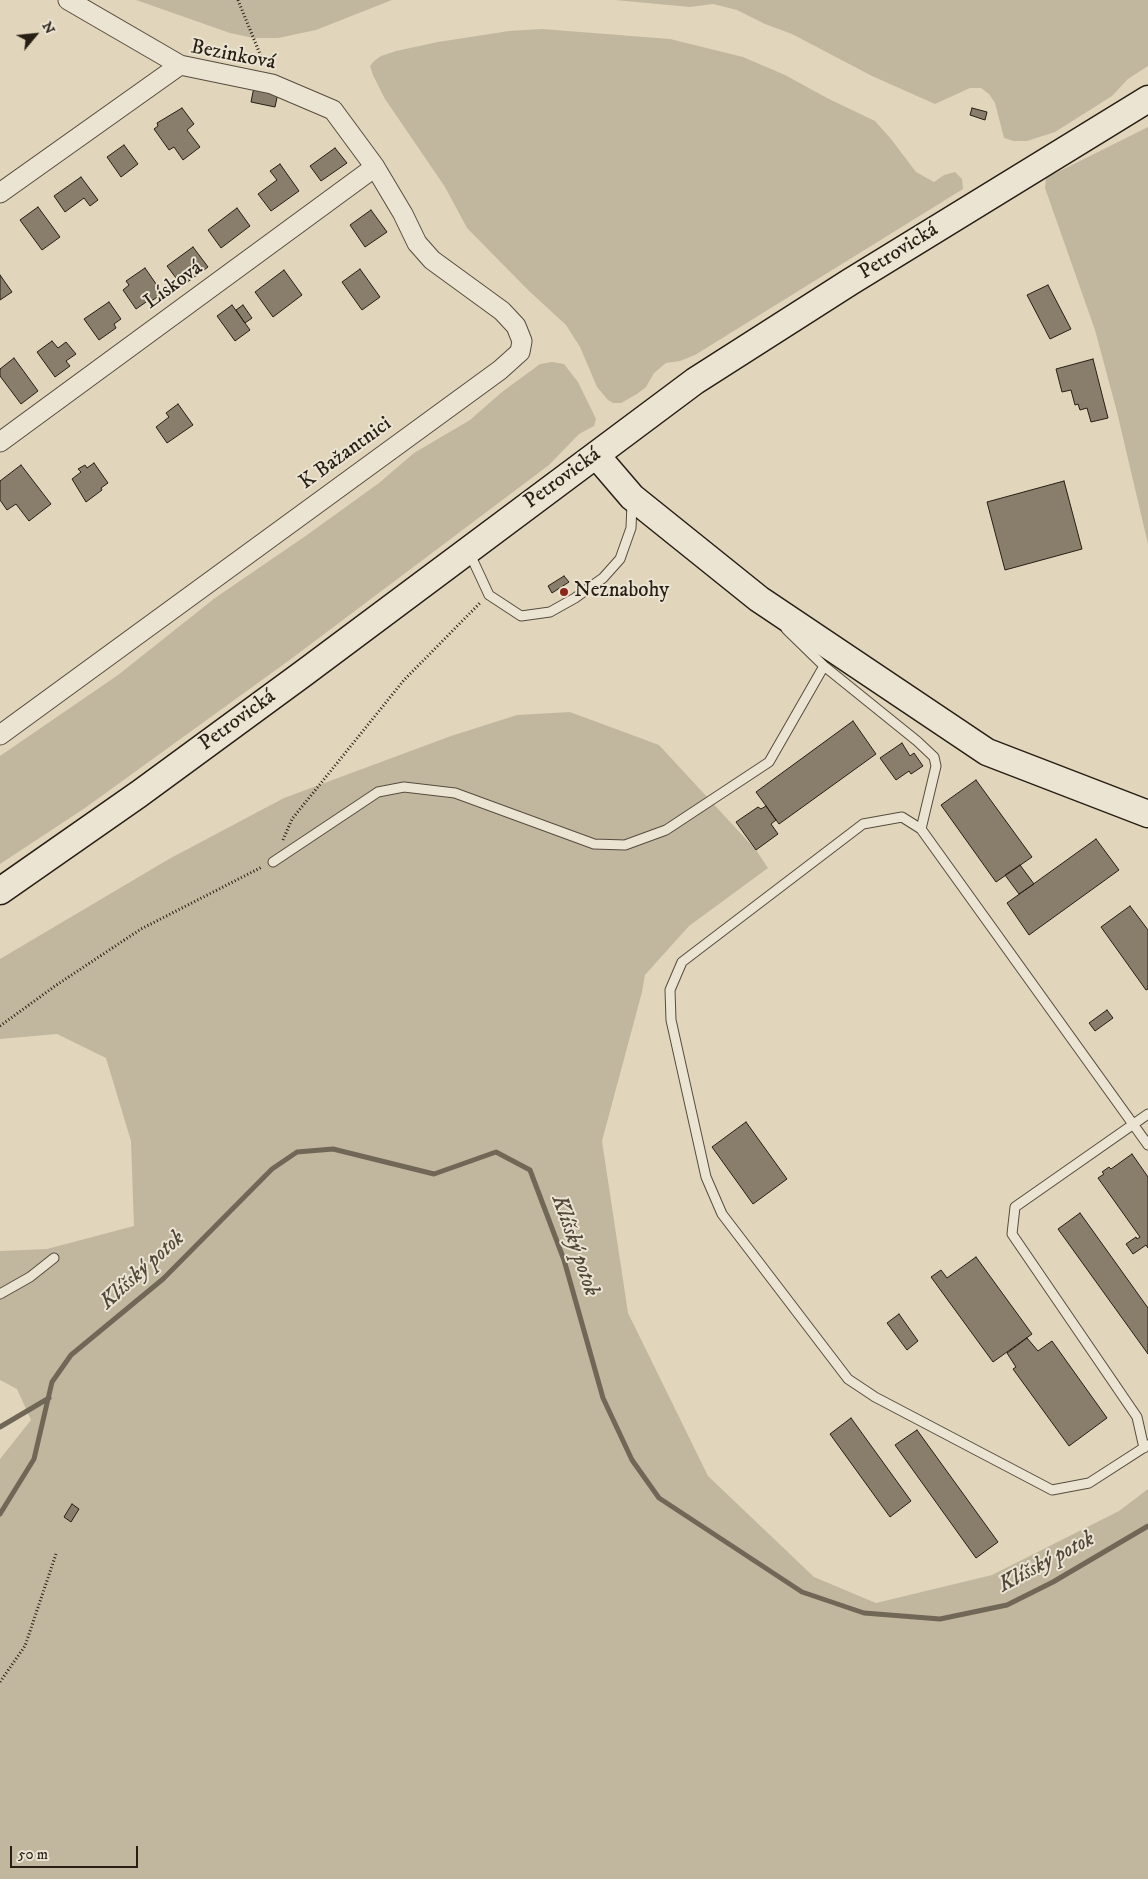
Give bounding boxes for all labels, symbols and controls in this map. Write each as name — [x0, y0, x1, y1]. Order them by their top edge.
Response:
north arrow — [10, 10, 60, 60]
text: N — [38, 19, 59, 37]
street label: Bezinková — [188, 35, 278, 77]
street label: Petrovická — [855, 218, 943, 286]
street label: Lísková — [140, 256, 208, 316]
street label: K Bažantnici — [295, 412, 397, 496]
street label: Petrovická — [520, 443, 606, 515]
place label: Neznabohy — [574, 579, 669, 605]
marker: Neznabohy — [558, 586, 570, 598]
street label: Petrovická — [195, 685, 281, 757]
water label: Klíšský potok — [544, 1192, 604, 1300]
water label: Klíšský potok — [95, 1226, 191, 1316]
water label: Klíšský potok — [994, 1527, 1100, 1599]
scale bar — [12, 1836, 140, 1868]
text: 50 m — [18, 1845, 48, 1864]

